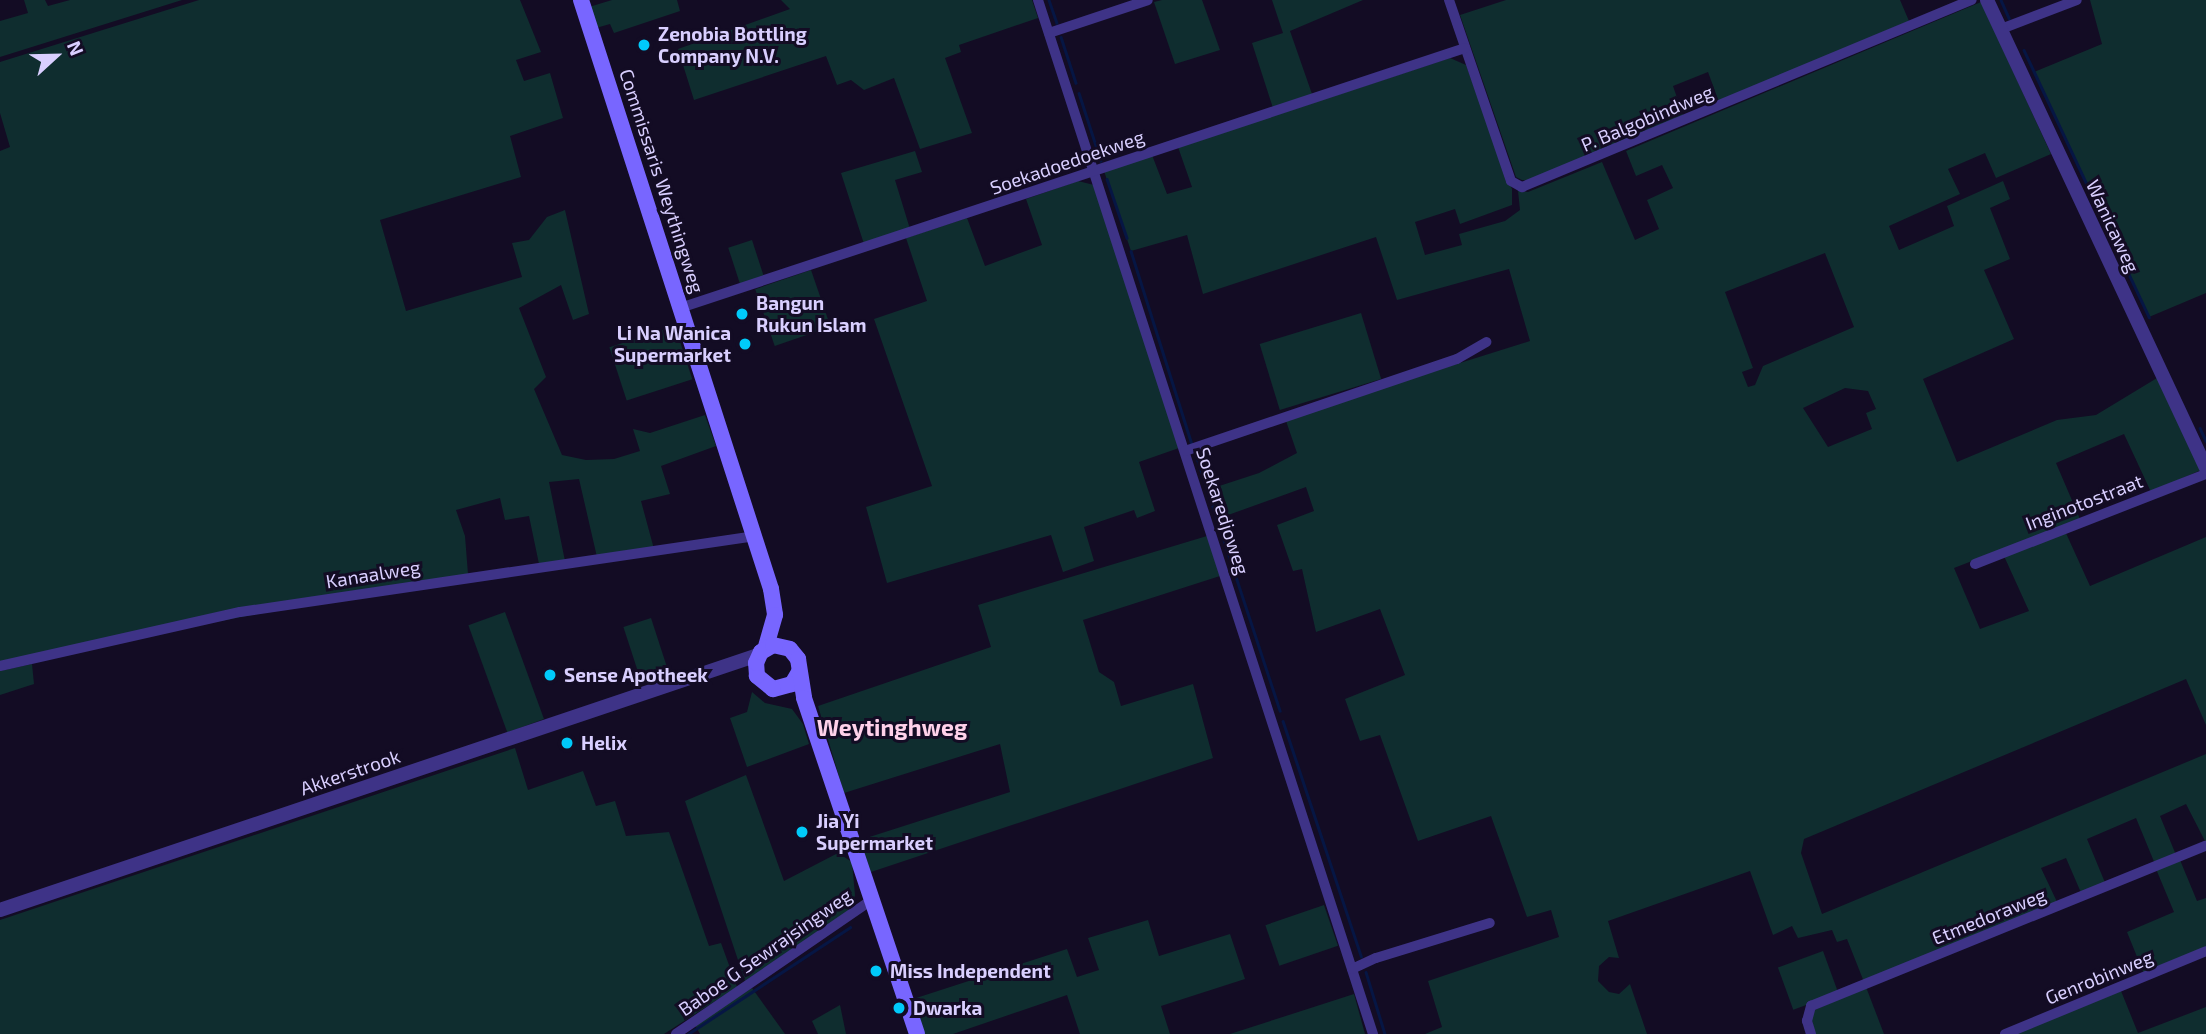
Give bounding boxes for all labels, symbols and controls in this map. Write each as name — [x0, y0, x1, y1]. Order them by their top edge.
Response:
north arrow — [21, 21, 91, 91]
place label: Zenobia Bottling Company N.V. — [658, 23, 807, 67]
text: N — [63, 37, 89, 59]
marker: Zenobia Bottling Company N.V. — [636, 37, 652, 53]
street label: Commissaris Weythingweg — [615, 66, 709, 296]
street label: P. Balgobindweg — [1577, 80, 1717, 156]
street label: Soekadoedoekweg — [987, 125, 1147, 199]
street label: Wanicaweg — [2082, 176, 2144, 276]
place label: Bangun Rukun Islam — [756, 292, 866, 336]
marker: Bangun Rukun Islam — [734, 306, 750, 322]
place label: Li Na Wanica Supermarket — [614, 322, 731, 366]
marker: Li Na Wanica Supermarket — [737, 336, 753, 352]
street label: Soekaredjoweg — [1192, 445, 1254, 577]
street label: Inginotostraat — [2022, 469, 2146, 535]
street label: Kanaalweg — [324, 555, 422, 593]
place label: Sense Apotheek — [564, 664, 708, 686]
marker: Sense Apotheek — [542, 667, 558, 683]
district label: Weytinghweg — [817, 713, 967, 741]
place label: Helix — [581, 732, 627, 754]
marker: Helix — [559, 735, 575, 751]
street label: Akkerstrook — [297, 744, 403, 800]
place label: Jia Yi Supermarket — [816, 810, 933, 854]
marker: Jia Yi Supermarket — [794, 824, 810, 840]
street label: Etmedoraweg — [1929, 883, 2049, 949]
street label: Baboe G Sewrajsingweg — [674, 884, 856, 1020]
street label: Genrobinweg — [2042, 945, 2156, 1009]
place label: Miss Independent — [890, 960, 1051, 982]
marker: Miss Independent — [868, 963, 884, 979]
place label: Dwarka — [913, 997, 982, 1019]
marker: Dwarka — [891, 1000, 907, 1016]

